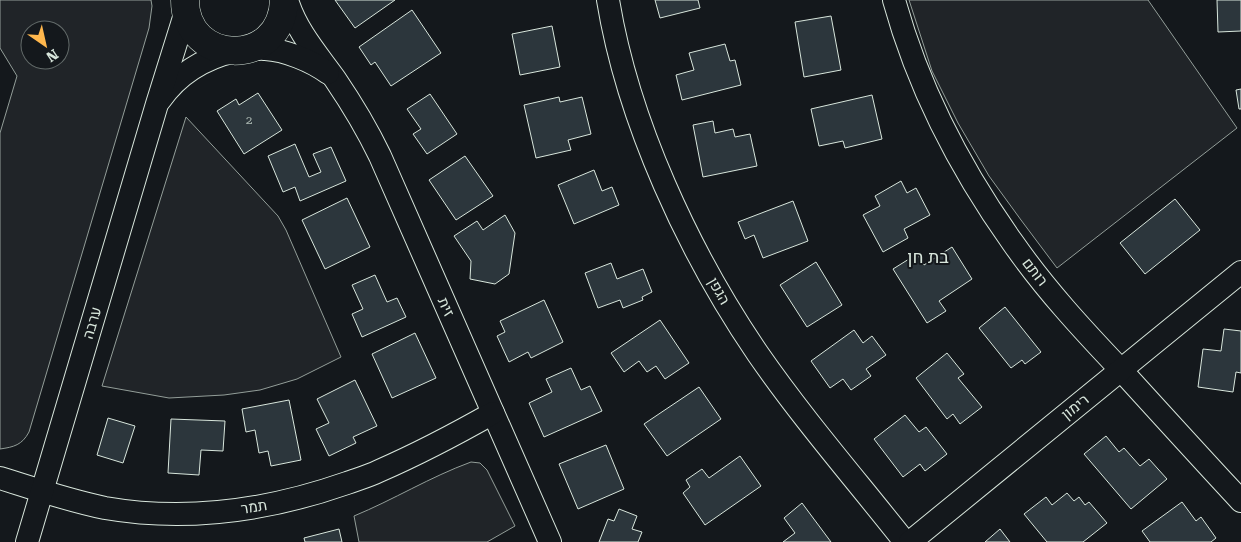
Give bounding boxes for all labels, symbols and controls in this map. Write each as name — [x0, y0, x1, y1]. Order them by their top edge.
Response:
north arrow — [20, 20, 70, 70]
text: N — [43, 46, 61, 66]
house number: 2 — [246, 113, 253, 127]
district label: בת חן — [907, 246, 949, 267]
street label: רותם — [1018, 254, 1052, 290]
street label: הגפן — [704, 274, 734, 308]
street label: זית — [434, 295, 458, 319]
street label: ערבה — [79, 305, 105, 341]
street label: רימון — [1058, 391, 1092, 423]
street label: תמר — [240, 496, 268, 518]

